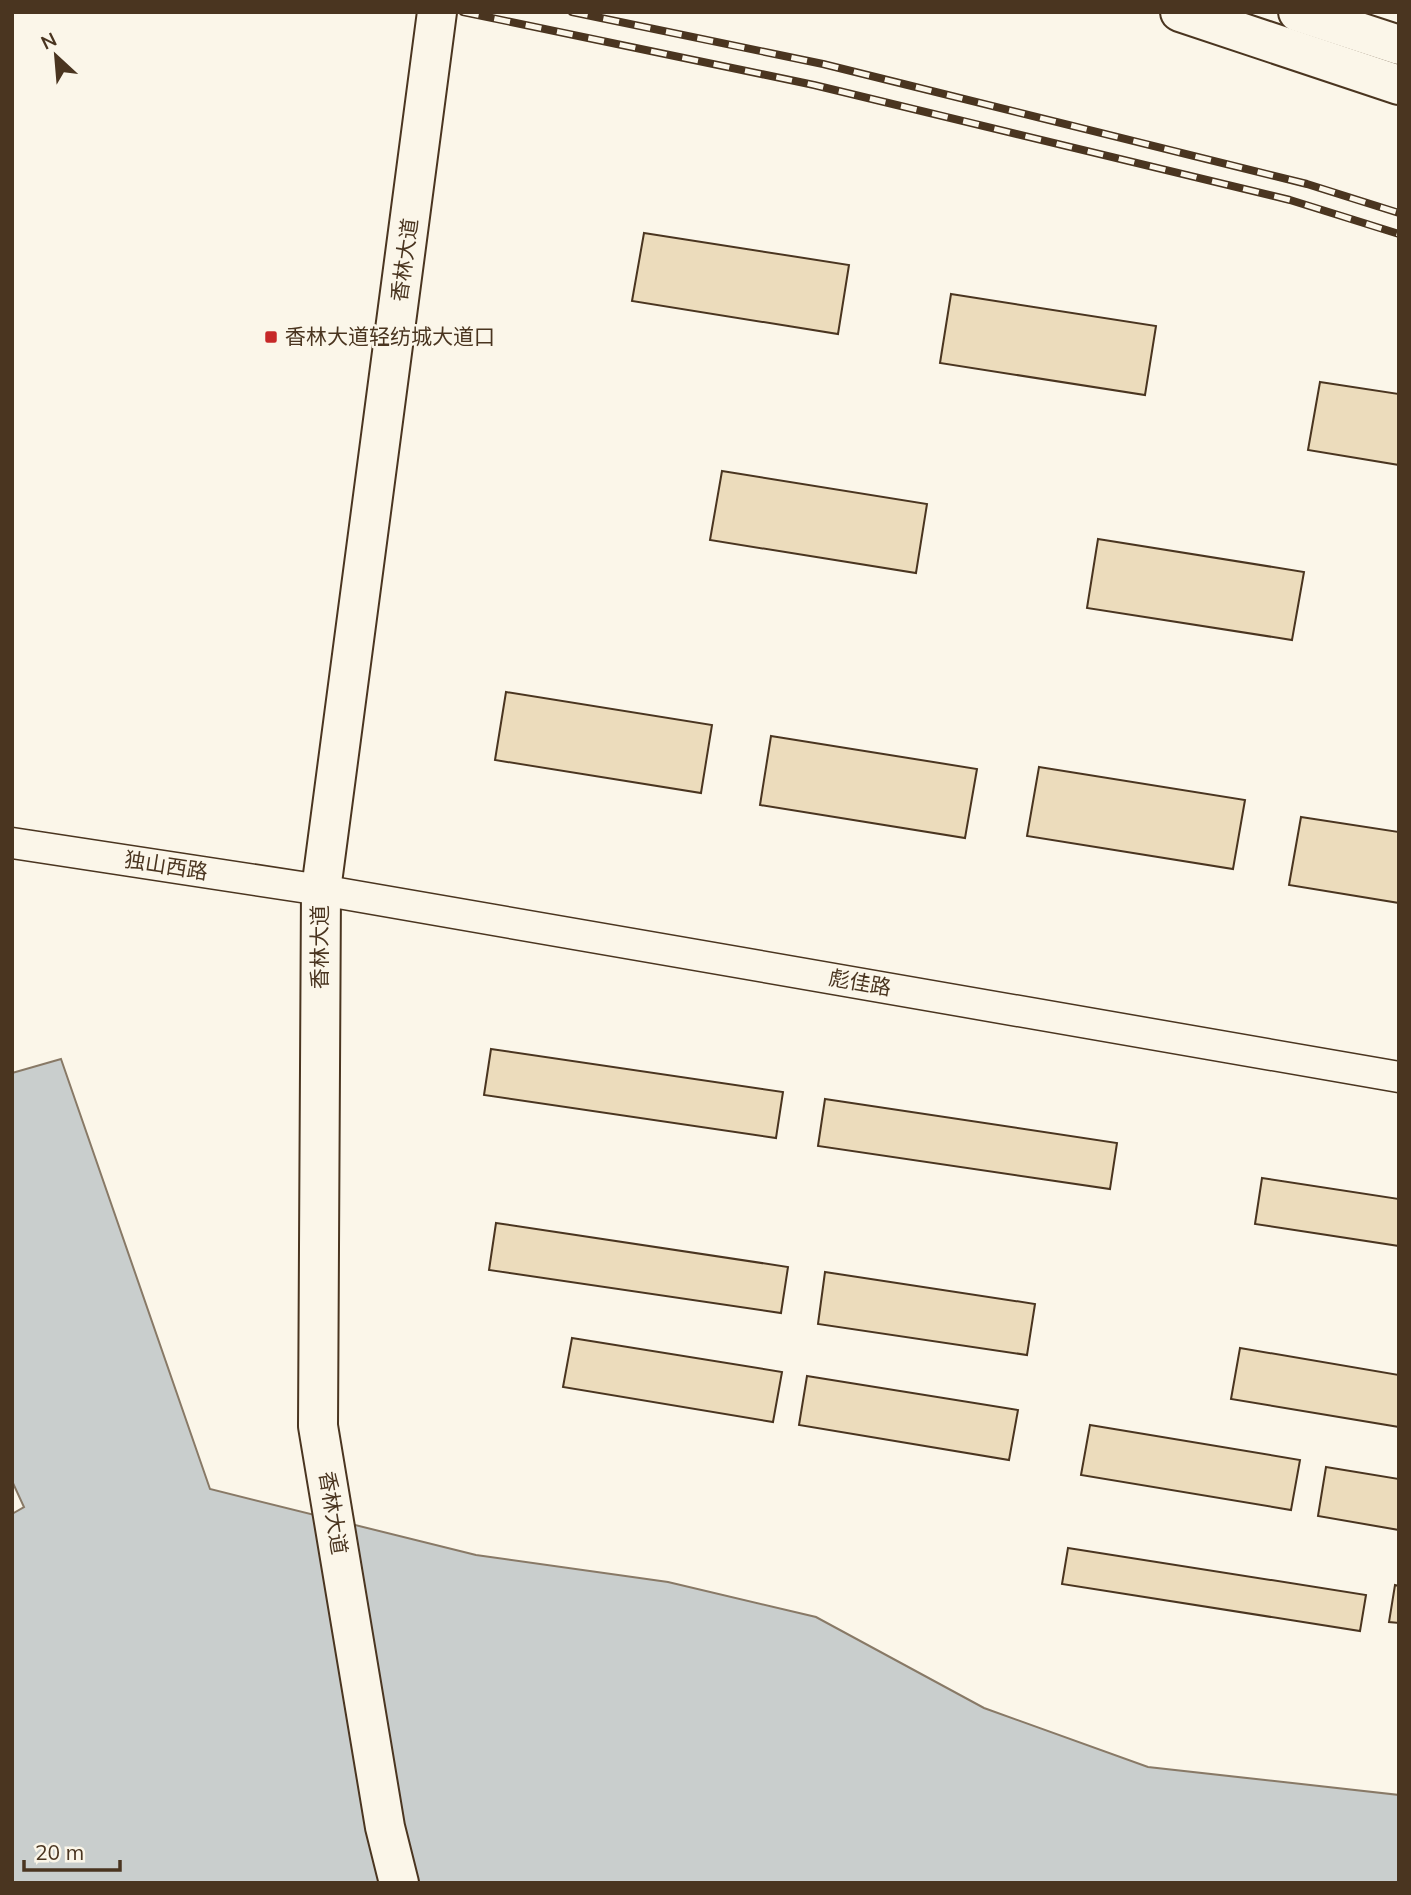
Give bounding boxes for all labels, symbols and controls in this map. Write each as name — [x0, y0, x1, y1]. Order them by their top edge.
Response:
north arrow — [21, 21, 91, 91]
text: N — [37, 27, 60, 55]
street label: 香林大道 — [385, 216, 423, 303]
place label: 香林大道轻纺城大道口 — [285, 323, 495, 349]
marker: 香林大道轻纺城大道口 — [263, 329, 279, 345]
street label: 独山西路 — [123, 846, 210, 884]
street label: 香林大道 — [306, 905, 332, 989]
street label: 彪佳路 — [827, 964, 893, 1000]
street label: 香林大道 — [315, 1469, 353, 1556]
scale bar — [24, 1828, 121, 1872]
text: 20 m — [35, 1839, 84, 1865]

